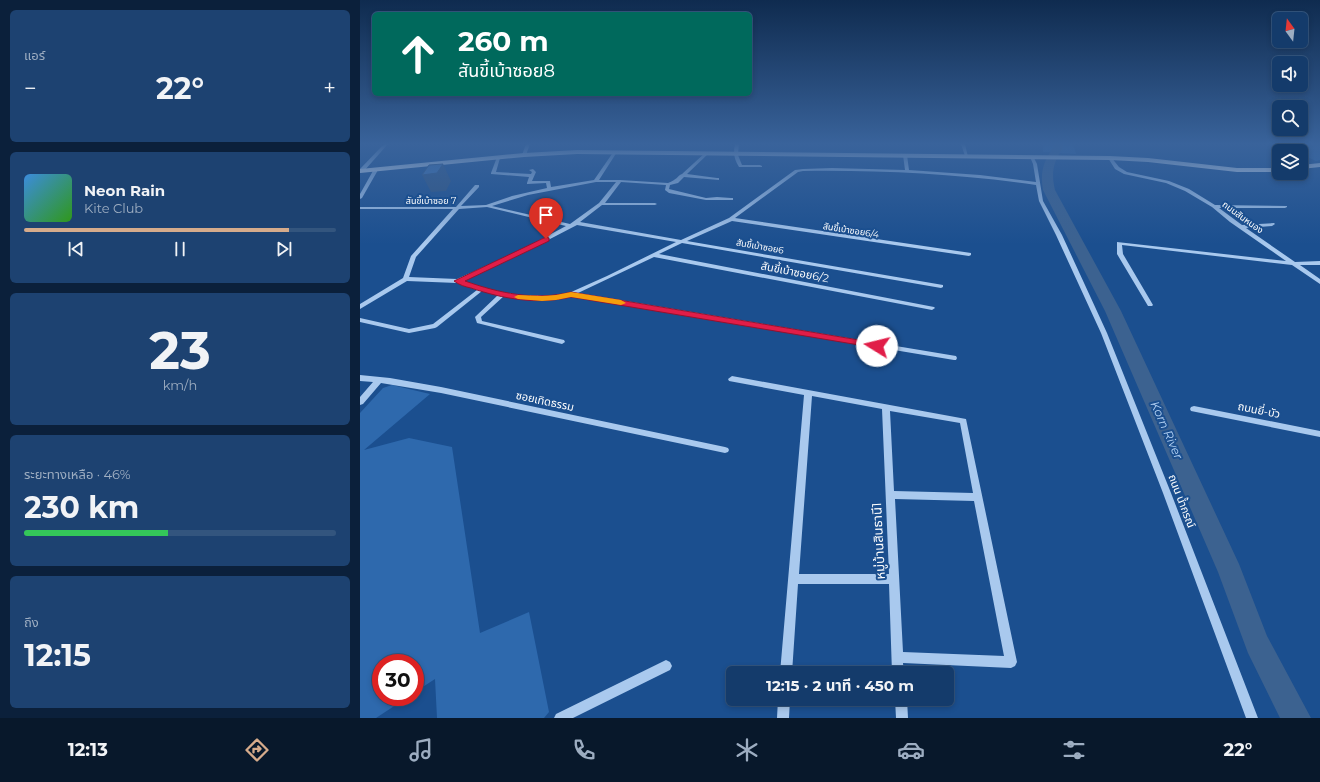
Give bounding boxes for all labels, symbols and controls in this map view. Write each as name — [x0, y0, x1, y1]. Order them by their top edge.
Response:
north arrow — [1272, 12, 1308, 48]
map controls — [1272, 12, 1308, 180]
text: 260 m — [458, 24, 549, 58]
icon: ahead — [392, 28, 444, 80]
text: แอร์ — [24, 47, 45, 63]
button: sound — [1272, 56, 1308, 92]
text: สันขี้เบ้าซอย8 — [458, 60, 555, 82]
text: 22° — [156, 70, 204, 107]
text: − — [24, 75, 37, 102]
text: + — [323, 75, 336, 102]
button: search — [1272, 100, 1308, 136]
button: layers — [1272, 144, 1308, 180]
text: Neon Rain — [84, 181, 165, 200]
street label: สันขี้เบ้าซอย 7 — [406, 194, 456, 206]
pin — [529, 198, 563, 239]
street label: ถนนสันหนอง — [1220, 198, 1266, 236]
text: Kite Club — [84, 200, 143, 216]
icon: arrive — [535, 204, 557, 226]
street label: สันขี้เบ้าซอย6/4 — [822, 219, 880, 240]
street label: สันขี้เบ้าซอย6 — [735, 235, 785, 256]
icon: previous — [65, 238, 87, 260]
icon: pause — [169, 238, 191, 260]
icon: next — [273, 238, 295, 260]
street label: สันขี้เบ้าซอย6/2 — [760, 258, 830, 285]
text: 23 — [149, 319, 211, 382]
position arrow — [856, 325, 898, 367]
text: km/h — [163, 377, 197, 393]
street label: ซอยเทิดธรรม — [515, 388, 575, 414]
street label: ถนนยี่-บัว — [1237, 398, 1282, 421]
water label: Korn River — [1148, 399, 1187, 462]
text: ระยะทางเหลือ · 46% — [24, 466, 131, 482]
street label: ถนน น้ำกรณ์ — [1165, 472, 1200, 530]
text: 230 km — [24, 489, 139, 526]
street label: หมู่บ้านสินธานี1 — [868, 502, 888, 580]
text: ถึง — [24, 614, 39, 630]
text: 12:15 — [24, 637, 91, 674]
speed limit sign: 30 — [372, 654, 424, 706]
text: 12:15 · 2 นาที · 450 m — [766, 676, 914, 695]
icon: directions — [243, 736, 271, 764]
icon: music — [407, 736, 435, 764]
icon: phone — [570, 736, 598, 764]
icon: climate — [733, 736, 761, 764]
icon: car — [897, 736, 925, 764]
icon: filters — [1060, 736, 1088, 764]
text: 12:13 — [68, 739, 108, 761]
text: 22° — [1224, 739, 1252, 761]

